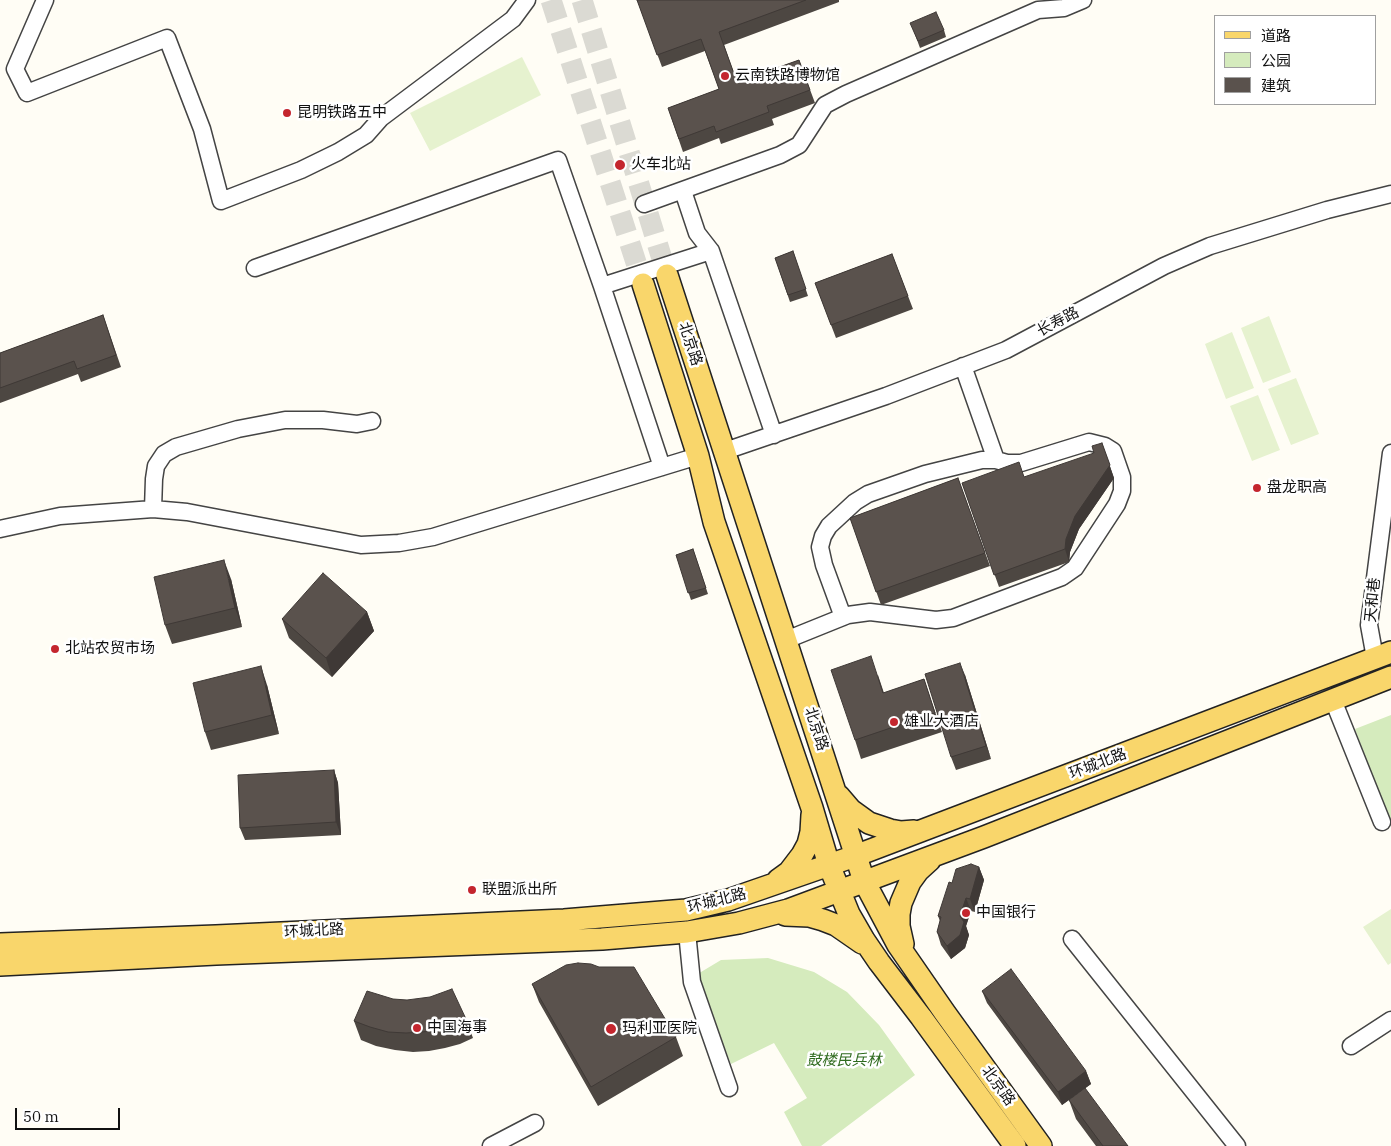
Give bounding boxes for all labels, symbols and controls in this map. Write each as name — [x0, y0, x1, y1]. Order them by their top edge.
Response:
legend — [1214, 15, 1376, 105]
text: 道路 — [1261, 26, 1291, 45]
text: 公园 — [1261, 51, 1291, 70]
place label: 云南铁路博物馆 — [735, 67, 840, 85]
marker: 云南铁路博物馆 — [719, 70, 731, 82]
text: 建筑 — [1261, 76, 1291, 95]
place label: 昆明铁路五中 — [297, 104, 387, 122]
marker: 昆明铁路五中 — [281, 107, 293, 119]
place label: 火车北站 — [631, 156, 691, 174]
marker: 火车北站 — [613, 158, 627, 172]
street label: 长寿路 — [1034, 303, 1082, 341]
street label: 北京路 — [674, 320, 706, 368]
place label: 盘龙职高 — [1267, 479, 1327, 497]
marker: 盘龙职高 — [1251, 482, 1263, 494]
street label: 天和巷 — [1362, 577, 1384, 623]
place label: 北站农贸市场 — [65, 640, 155, 658]
marker: 北站农贸市场 — [49, 643, 61, 655]
street label: 北京路 — [800, 705, 832, 753]
place label: 雄业大酒店 — [904, 713, 979, 731]
marker: 雄业大酒店 — [888, 716, 900, 728]
street label: 环城北路 — [1067, 745, 1129, 783]
place label: 联盟派出所 — [482, 881, 557, 899]
marker: 联盟派出所 — [466, 884, 478, 896]
street label: 环城北路 — [686, 885, 748, 917]
place label: 中国银行 — [976, 904, 1036, 922]
marker: 中国银行 — [960, 907, 972, 919]
street label: 环城北路 — [284, 920, 344, 942]
place label: 中国海事 — [427, 1019, 487, 1037]
place label: 玛利亚医院 — [622, 1020, 697, 1038]
marker: 中国海事 — [411, 1022, 423, 1034]
marker: 玛利亚医院 — [604, 1022, 618, 1036]
park label: 鼓楼民兵林 — [807, 1052, 881, 1070]
street label: 北京路 — [977, 1063, 1019, 1109]
scale bar — [18, 1098, 122, 1130]
text: 50 m — [23, 1107, 59, 1126]

